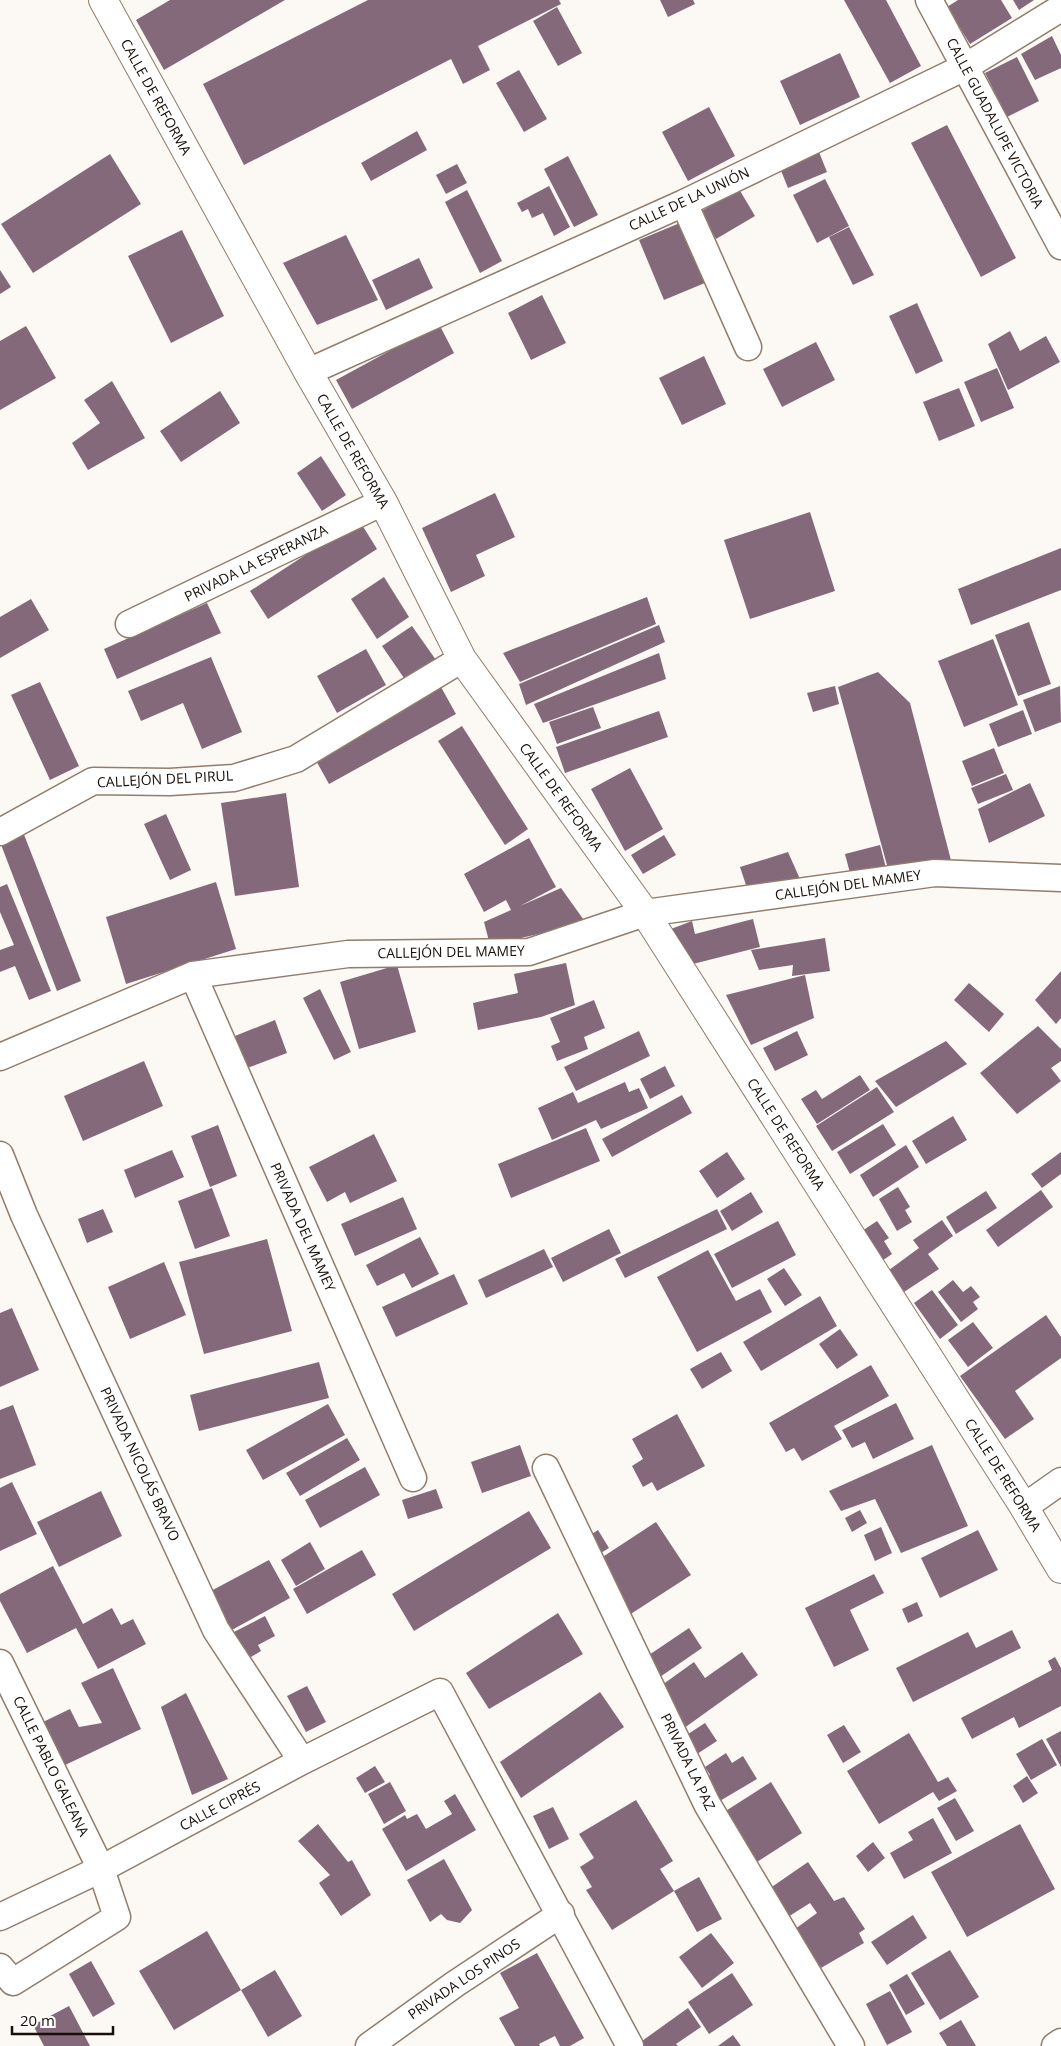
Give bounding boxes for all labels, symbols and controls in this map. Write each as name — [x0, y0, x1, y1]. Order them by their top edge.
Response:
street label: CALLE GUADALUPE VICTORIA — [942, 34, 1049, 211]
street label: CALLE DE REFORMA — [117, 35, 196, 158]
street label: CALLE DE LA UNIÓN — [625, 162, 752, 235]
street label: CALLE DE REFORMA — [313, 390, 394, 512]
street label: PRIVADA LA ESPERANZA — [181, 519, 331, 606]
street label: CALLE DE REFORMA — [516, 739, 607, 855]
street label: CALLEJÓN DEL PIRUL — [96, 765, 234, 792]
street label: CALLEJÓN DEL MAMEY — [774, 865, 922, 904]
street label: CALLEJÓN DEL MAMEY — [377, 941, 525, 962]
street label: CALLE DE REFORMA — [743, 1074, 830, 1193]
street label: PRIVADA DEL MAMEY — [266, 1159, 341, 1294]
street label: PRIVADA NICOLÁS BRAVO — [96, 1384, 185, 1544]
street label: CALLE DE REFORMA — [961, 1415, 1046, 1535]
street label: CALLE PABLO GALEANA — [9, 1692, 94, 1839]
street label: PRIVADA LA PAZ — [657, 1710, 720, 1814]
street label: CALLE CIPRÉS — [176, 1776, 263, 1835]
street label: PRIVADA LOS PINOS — [404, 1934, 524, 2023]
scale bar — [12, 2004, 114, 2036]
text: 20 m — [20, 2010, 55, 2030]

